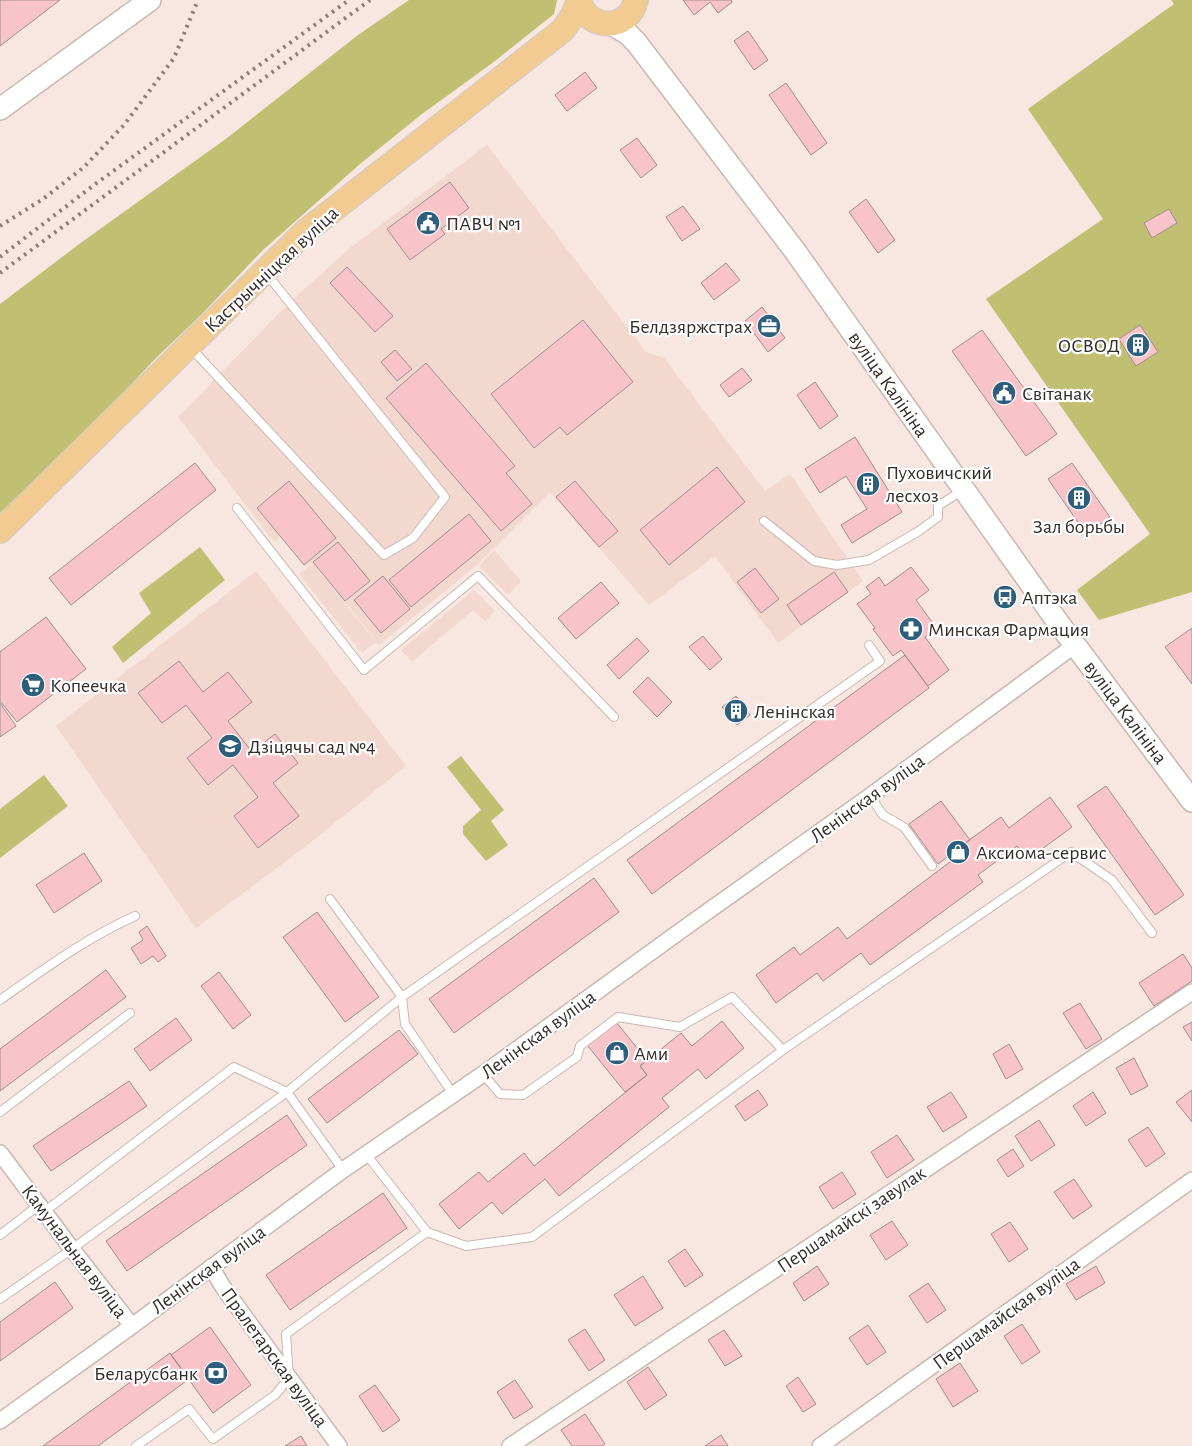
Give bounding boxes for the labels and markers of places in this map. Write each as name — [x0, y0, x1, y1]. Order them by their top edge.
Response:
public building icon: ПАВЧ №1 — [415, 210, 441, 236]
place label: ПАВЧ №1 — [446, 214, 522, 234]
office icon: Белдзяржстрах — [756, 313, 782, 339]
place label: Белдзяржстрах — [629, 317, 752, 337]
building icon: ОСВОД — [1125, 332, 1151, 358]
place label: ОСВОД — [1058, 336, 1120, 356]
public building icon: Світанак — [991, 380, 1017, 406]
place label: Світанак — [1022, 384, 1091, 404]
place label: Пуховичский лесхоз — [886, 463, 992, 506]
building icon: Пуховичский лесхоз — [855, 471, 881, 497]
building icon: Зал борьбы — [1066, 485, 1092, 511]
place label: Зал борьбы — [1033, 517, 1125, 537]
bus stop icon: Аптэка — [992, 584, 1018, 610]
place label: Аптэка — [1022, 588, 1077, 608]
pharmacy icon: Минская Фармация — [898, 616, 924, 642]
place label: Минская Фармация — [928, 620, 1089, 640]
supermarket icon: Копеечка — [20, 672, 46, 698]
place label: Копеечка — [50, 676, 126, 696]
building icon: Ленінская — [723, 698, 749, 724]
place label: Ленінская — [754, 702, 835, 722]
school or university icon: Дзіцячы сад №4 — [217, 733, 243, 759]
place label: Дзіцячы сад №4 — [248, 737, 376, 757]
shop icon: Аксиома-сервис — [945, 839, 971, 865]
place label: Аксиома-сервис — [976, 843, 1107, 863]
shop icon: Ами — [604, 1040, 630, 1066]
place label: Ами — [634, 1044, 668, 1064]
bank icon: Беларусбанк — [203, 1360, 229, 1386]
place label: Беларусбанк — [94, 1364, 198, 1384]

